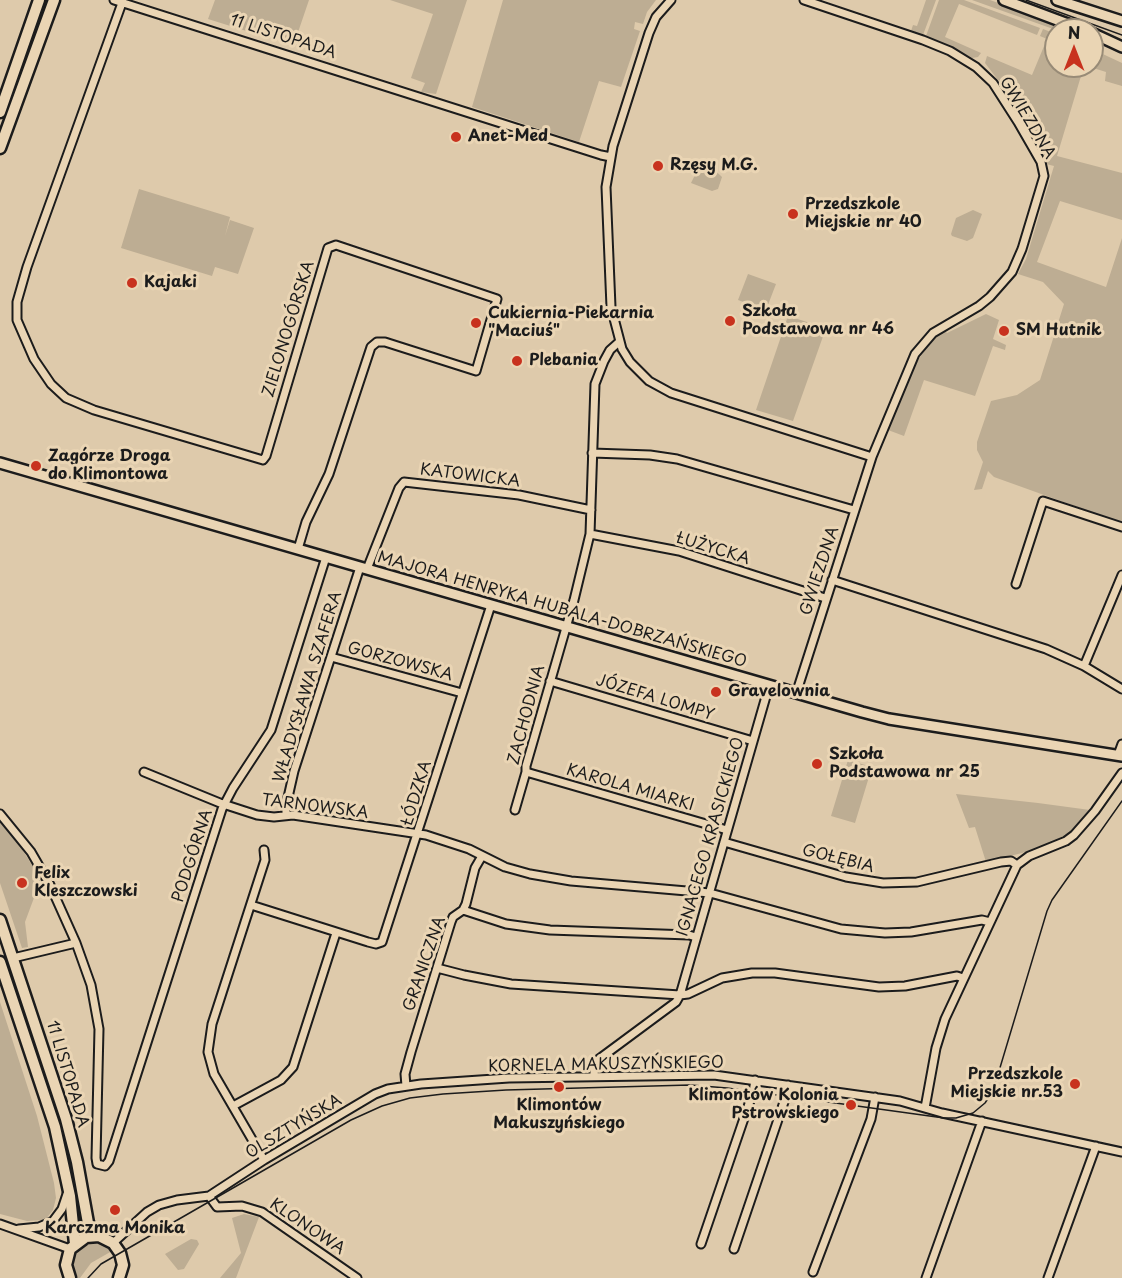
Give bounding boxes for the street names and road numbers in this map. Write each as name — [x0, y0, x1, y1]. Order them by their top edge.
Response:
street label: 11 LISTOPADA — [227, 11, 339, 63]
street label: GWIEZDNA — [995, 74, 1059, 162]
street label: ZIELONOGÓRSKA — [259, 259, 319, 399]
street label: KATOWICKA — [419, 460, 521, 492]
street label: GWIEZDNA — [797, 524, 843, 618]
street label: ŁUŻYCKA — [674, 529, 752, 569]
street label: MAJORA HENRYKA HUBALA-DOBRZAŃSKIEGO — [375, 548, 749, 672]
street label: WŁADYSŁAWA SZAFERA — [270, 589, 346, 785]
street label: GORZOWSKA — [345, 639, 455, 685]
street label: ZACHODNIA — [504, 663, 550, 767]
street label: JÓZEFA LOMPY — [593, 671, 717, 725]
street label: IGNACEGO KRASICKIEGO — [673, 735, 749, 939]
street label: ŁÓDZKA — [398, 758, 436, 828]
street label: KAROLA MIARKI — [564, 761, 696, 815]
street label: TARNOWSKA — [261, 791, 369, 823]
street label: PODGÓRNA — [169, 807, 217, 905]
street label: GOŁĘBIA — [800, 841, 876, 877]
street label: GRANICZNA — [400, 914, 450, 1014]
street label: 11 LISTOPADA — [42, 1018, 92, 1130]
street label: KORNELA MAKUSZYŃSKIEGO — [488, 1053, 724, 1077]
street label: OLSZTYŃSKA — [243, 1091, 345, 1163]
street label: KLONOWA — [266, 1195, 348, 1259]

